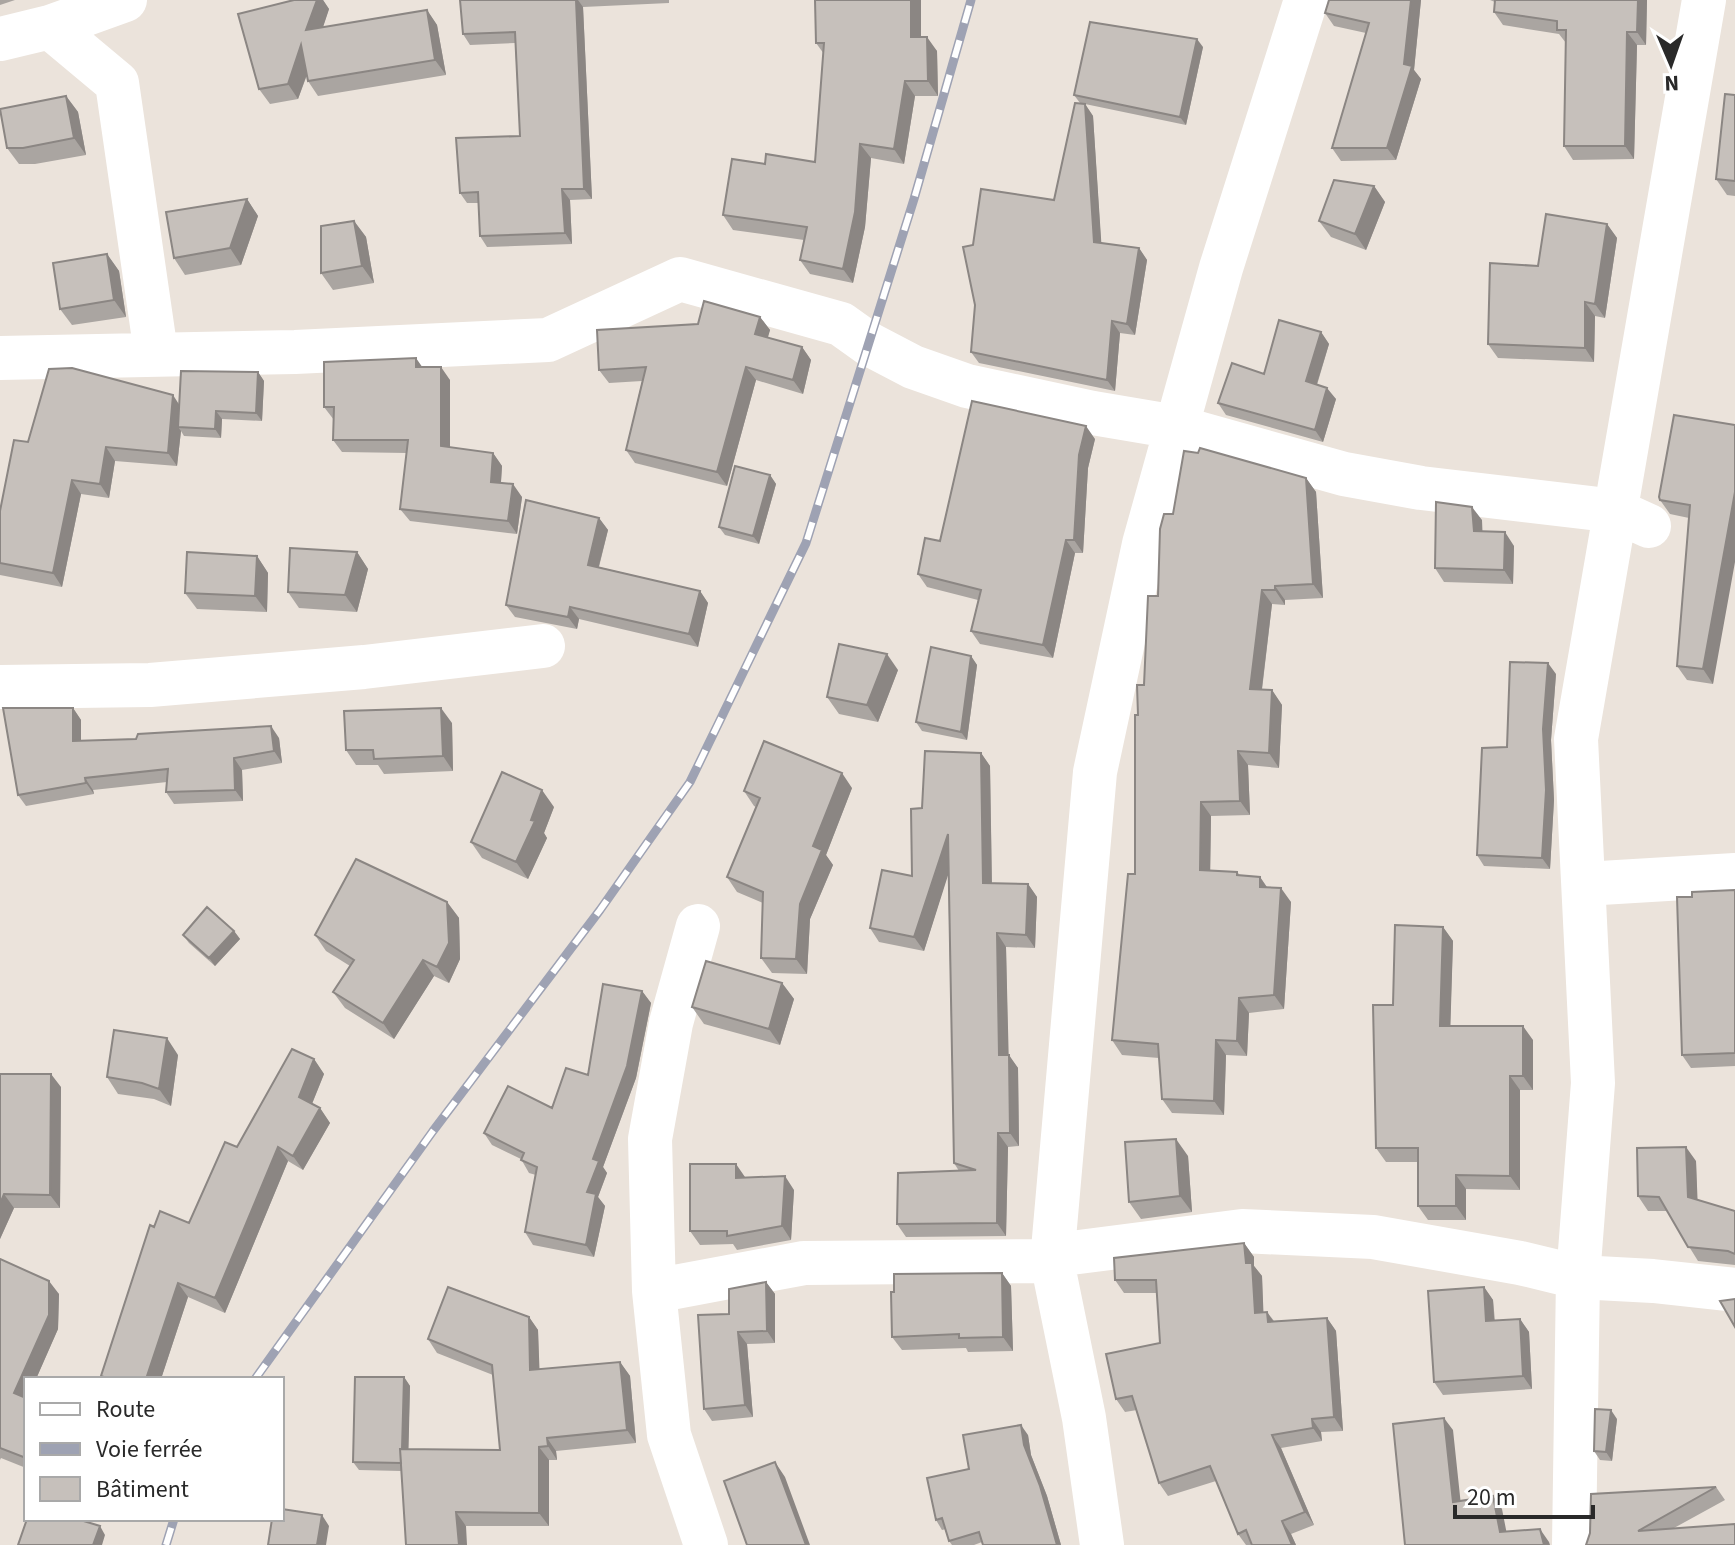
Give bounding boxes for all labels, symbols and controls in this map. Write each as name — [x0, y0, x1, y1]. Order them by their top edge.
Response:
north arrow — [1631, 24, 1711, 104]
text: N — [1664, 67, 1680, 99]
legend — [24, 1377, 284, 1521]
text: Route — [96, 1392, 155, 1427]
text: Voie ferrée — [96, 1432, 203, 1467]
scale bar — [1455, 1469, 1593, 1519]
text: Bâtiment — [96, 1472, 189, 1507]
text: 20 m — [1467, 1480, 1516, 1515]

